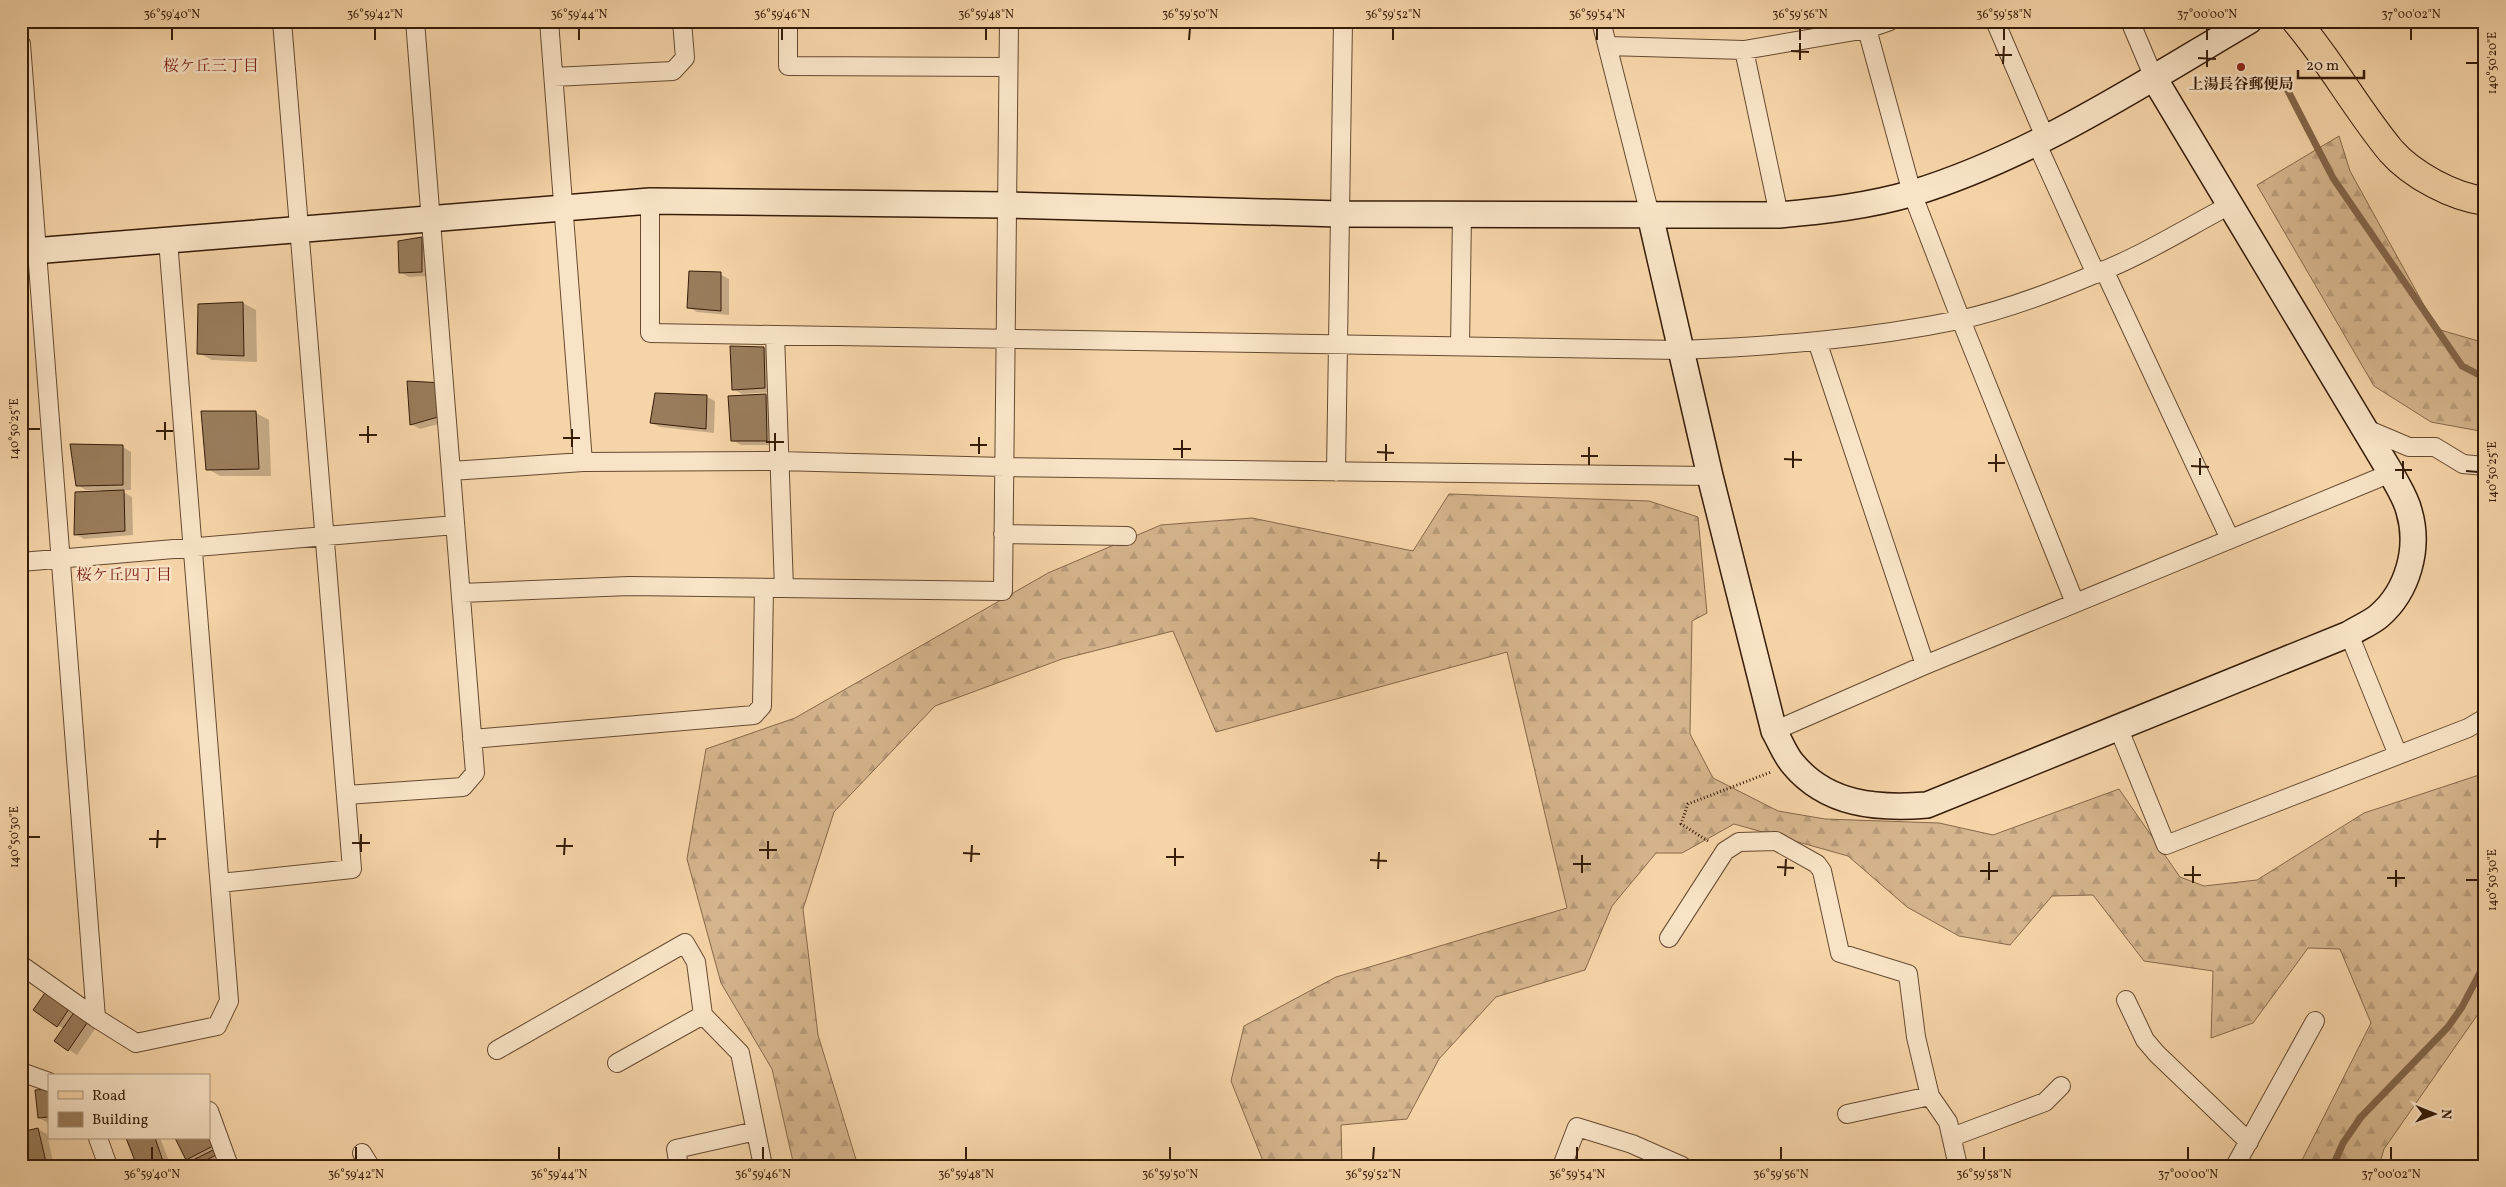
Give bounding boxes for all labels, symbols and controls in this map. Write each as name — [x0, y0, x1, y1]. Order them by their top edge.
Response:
text: 36°59'40"N — [144, 7, 200, 23]
text: 36°59'42"N — [347, 7, 403, 23]
text: 36°59'44"N — [551, 7, 607, 23]
text: 36°59'46"N — [754, 7, 810, 23]
text: 36°59'48"N — [958, 7, 1014, 23]
text: 36°59'50"N — [1162, 7, 1218, 23]
text: 36°59'52"N — [1365, 7, 1421, 23]
text: 36°59'54"N — [1569, 7, 1625, 23]
text: 36°59'56"N — [1772, 7, 1828, 23]
text: 36°59'58"N — [1976, 7, 2032, 23]
text: 37°00'00"N — [2177, 7, 2237, 23]
text: 37°00'02"N — [2381, 7, 2441, 23]
text: 140°50'20"E — [2485, 32, 2501, 94]
scale bar — [2298, 48, 2365, 80]
district label: 桜ケ丘三丁目 — [163, 56, 259, 78]
text: 20 m — [2306, 56, 2339, 77]
marker: 上湯長谷郵便局 — [2235, 61, 2247, 73]
place label: 上湯長谷郵便局 — [2188, 75, 2294, 96]
text: 140°50'25"E — [7, 398, 23, 460]
text: 140°50'25"E — [2485, 441, 2501, 503]
district label: 桜ケ丘四丁目 — [76, 565, 172, 587]
text: 140°50'30"E — [7, 806, 23, 868]
text: 140°50'30"E — [2485, 849, 2501, 911]
legend — [48, 1074, 210, 1140]
text: Road — [92, 1086, 126, 1107]
north arrow — [2408, 1090, 2458, 1140]
text: N — [2436, 1109, 2455, 1119]
text: Building — [92, 1110, 149, 1131]
text: 36°59'40"N — [124, 1167, 180, 1183]
text: 36°59'42"N — [328, 1167, 384, 1183]
text: 36°59'44"N — [531, 1167, 587, 1183]
text: 36°59'46"N — [735, 1167, 791, 1183]
text: 36°59'48"N — [938, 1167, 994, 1183]
text: 36°59'50"N — [1142, 1167, 1198, 1183]
text: 36°59'52"N — [1345, 1167, 1401, 1183]
text: 36°59'54"N — [1549, 1167, 1605, 1183]
text: 36°59'56"N — [1753, 1167, 1809, 1183]
text: 36°59'58"N — [1956, 1167, 2012, 1183]
text: 37°00'00"N — [2158, 1167, 2218, 1183]
text: 37°00'02"N — [2361, 1167, 2421, 1183]

